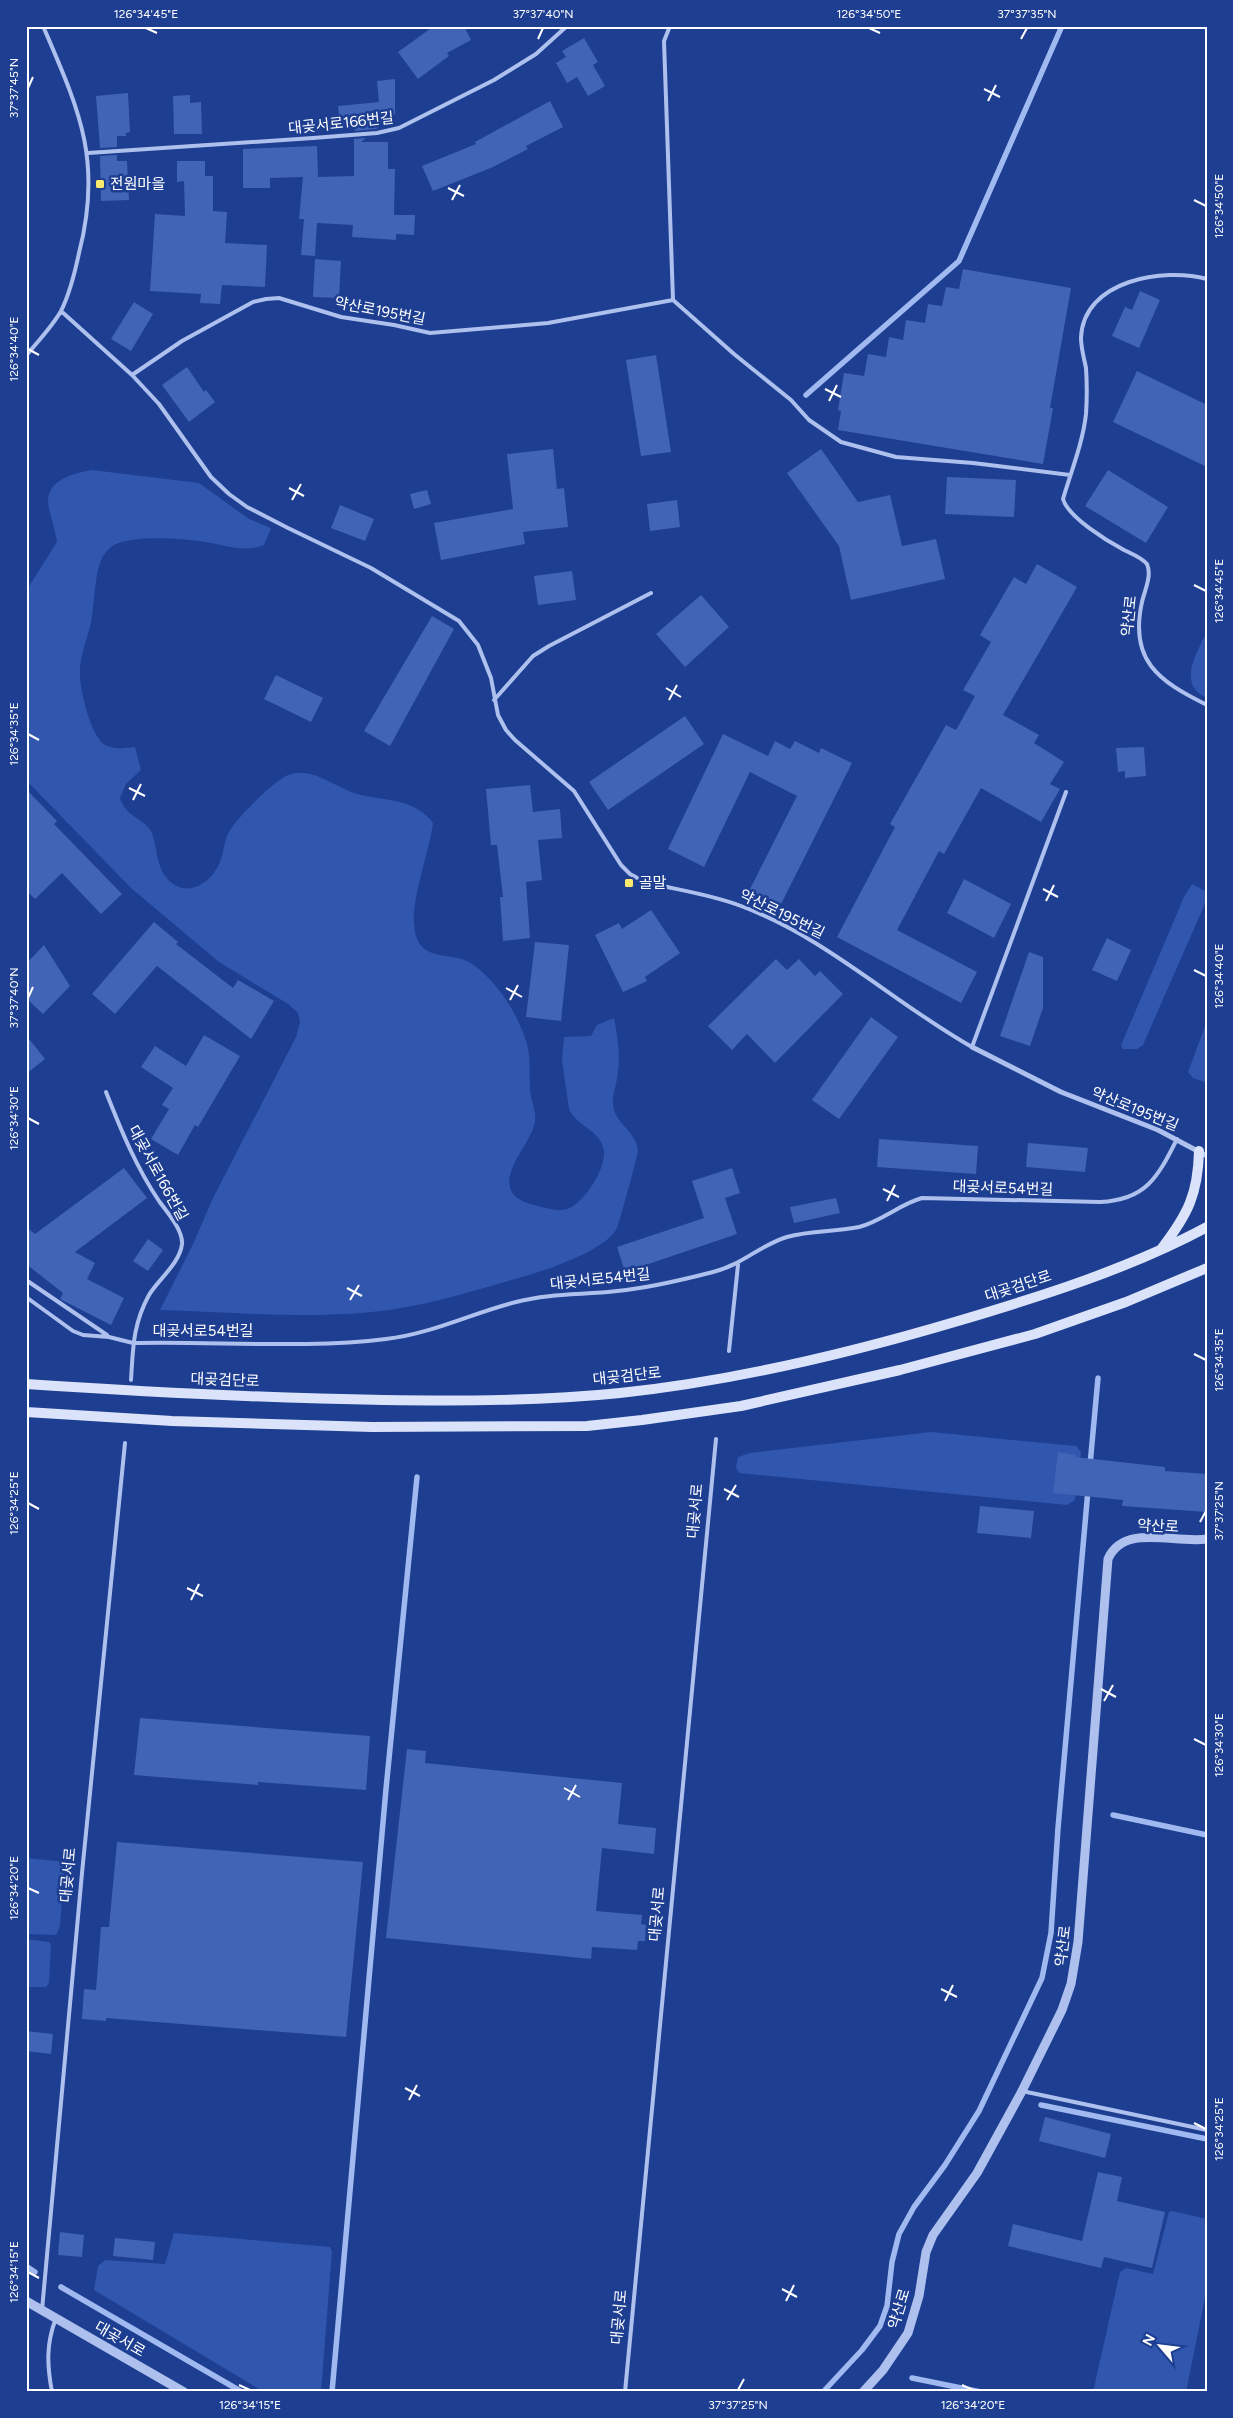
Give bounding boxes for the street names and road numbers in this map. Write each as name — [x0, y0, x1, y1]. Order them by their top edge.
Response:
street label: 대곶서로166번길 — [287, 109, 395, 137]
street label: 약산로195번길 — [333, 293, 427, 329]
street label: 약산로 — [1118, 594, 1140, 638]
street label: 약산로195번길 — [737, 886, 827, 942]
street label: 약산로195번길 — [1089, 1083, 1181, 1135]
street label: 대곶서로166번길 — [124, 1122, 192, 1224]
street label: 대곶서로54번길 — [952, 1177, 1054, 1199]
street label: 대곶서로54번길 — [549, 1265, 651, 1293]
street label: 대곶검단로 — [982, 1267, 1054, 1305]
street label: 대곶서로54번길 — [153, 1322, 253, 1340]
street label: 대곶검단로 — [592, 1363, 662, 1389]
street label: 대곶검단로 — [190, 1370, 260, 1390]
street label: 대곶서로 — [684, 1483, 706, 1539]
street label: 약산로 — [1137, 1516, 1179, 1536]
street label: 대곶서로 — [57, 1847, 79, 1903]
street label: 대곶서로 — [646, 1886, 668, 1942]
street label: 약산로 — [1052, 1924, 1074, 1968]
street label: 약산로 — [884, 2287, 914, 2331]
street label: 대곶서로 — [608, 2289, 630, 2345]
street label: 대곶서로 — [92, 2317, 148, 2361]

